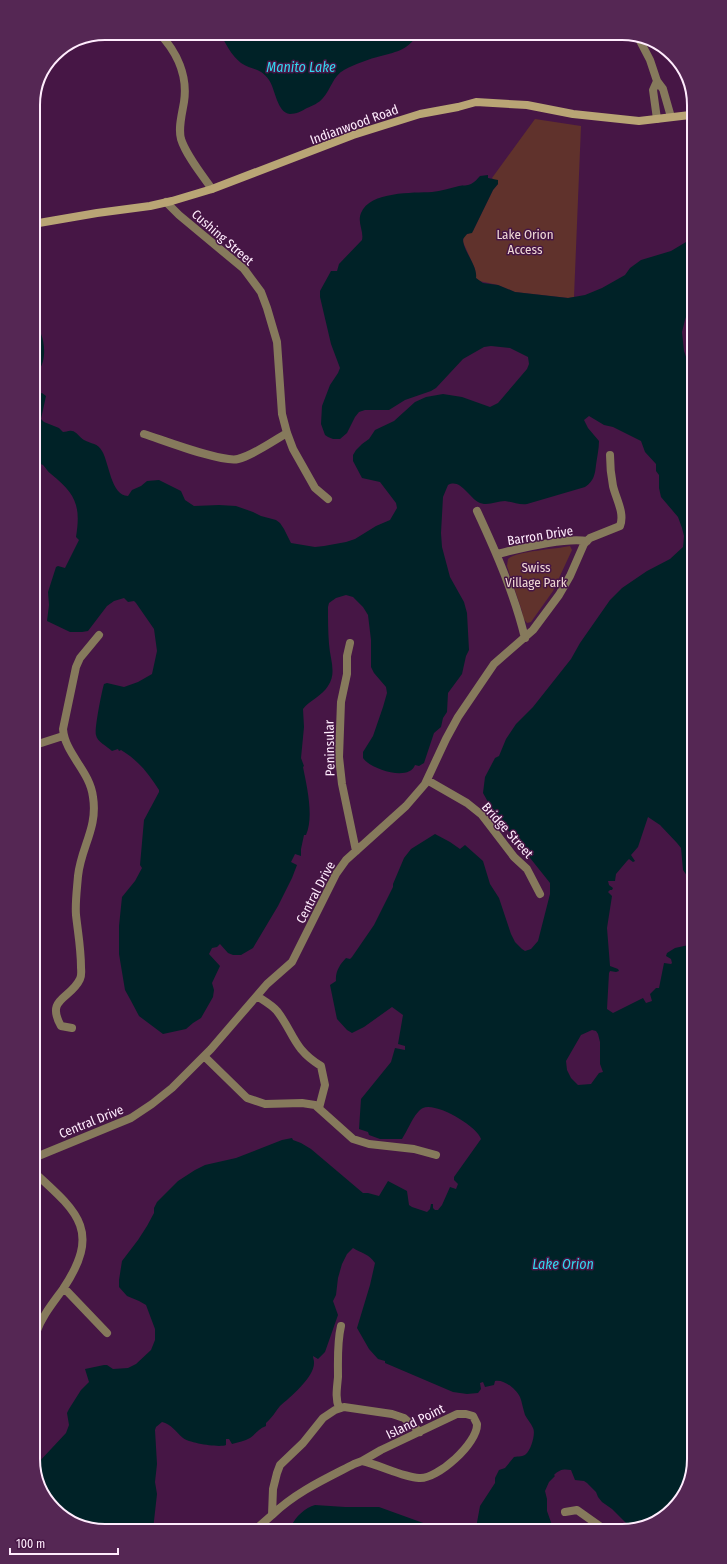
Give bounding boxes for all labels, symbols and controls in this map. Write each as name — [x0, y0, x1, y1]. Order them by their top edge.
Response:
water label: Manito Lake — [266, 59, 336, 76]
street label: Indianwood Road — [308, 102, 400, 147]
street label: Cushing Street — [189, 207, 257, 269]
park label: Lake Orion Access — [496, 227, 554, 257]
street label: Barron Drive — [506, 523, 574, 548]
park label: Swiss Village Park — [505, 560, 568, 590]
street label: Peninsular — [322, 719, 337, 776]
street label: Bridge Street — [479, 800, 537, 862]
street label: Central Drive — [293, 859, 338, 926]
street label: Central Drive — [57, 1102, 126, 1141]
water label: Lake Orion — [532, 1256, 594, 1273]
street label: Island Point — [384, 1401, 448, 1442]
scale bar — [10, 1530, 118, 1556]
text: 100 m — [16, 1537, 45, 1551]

